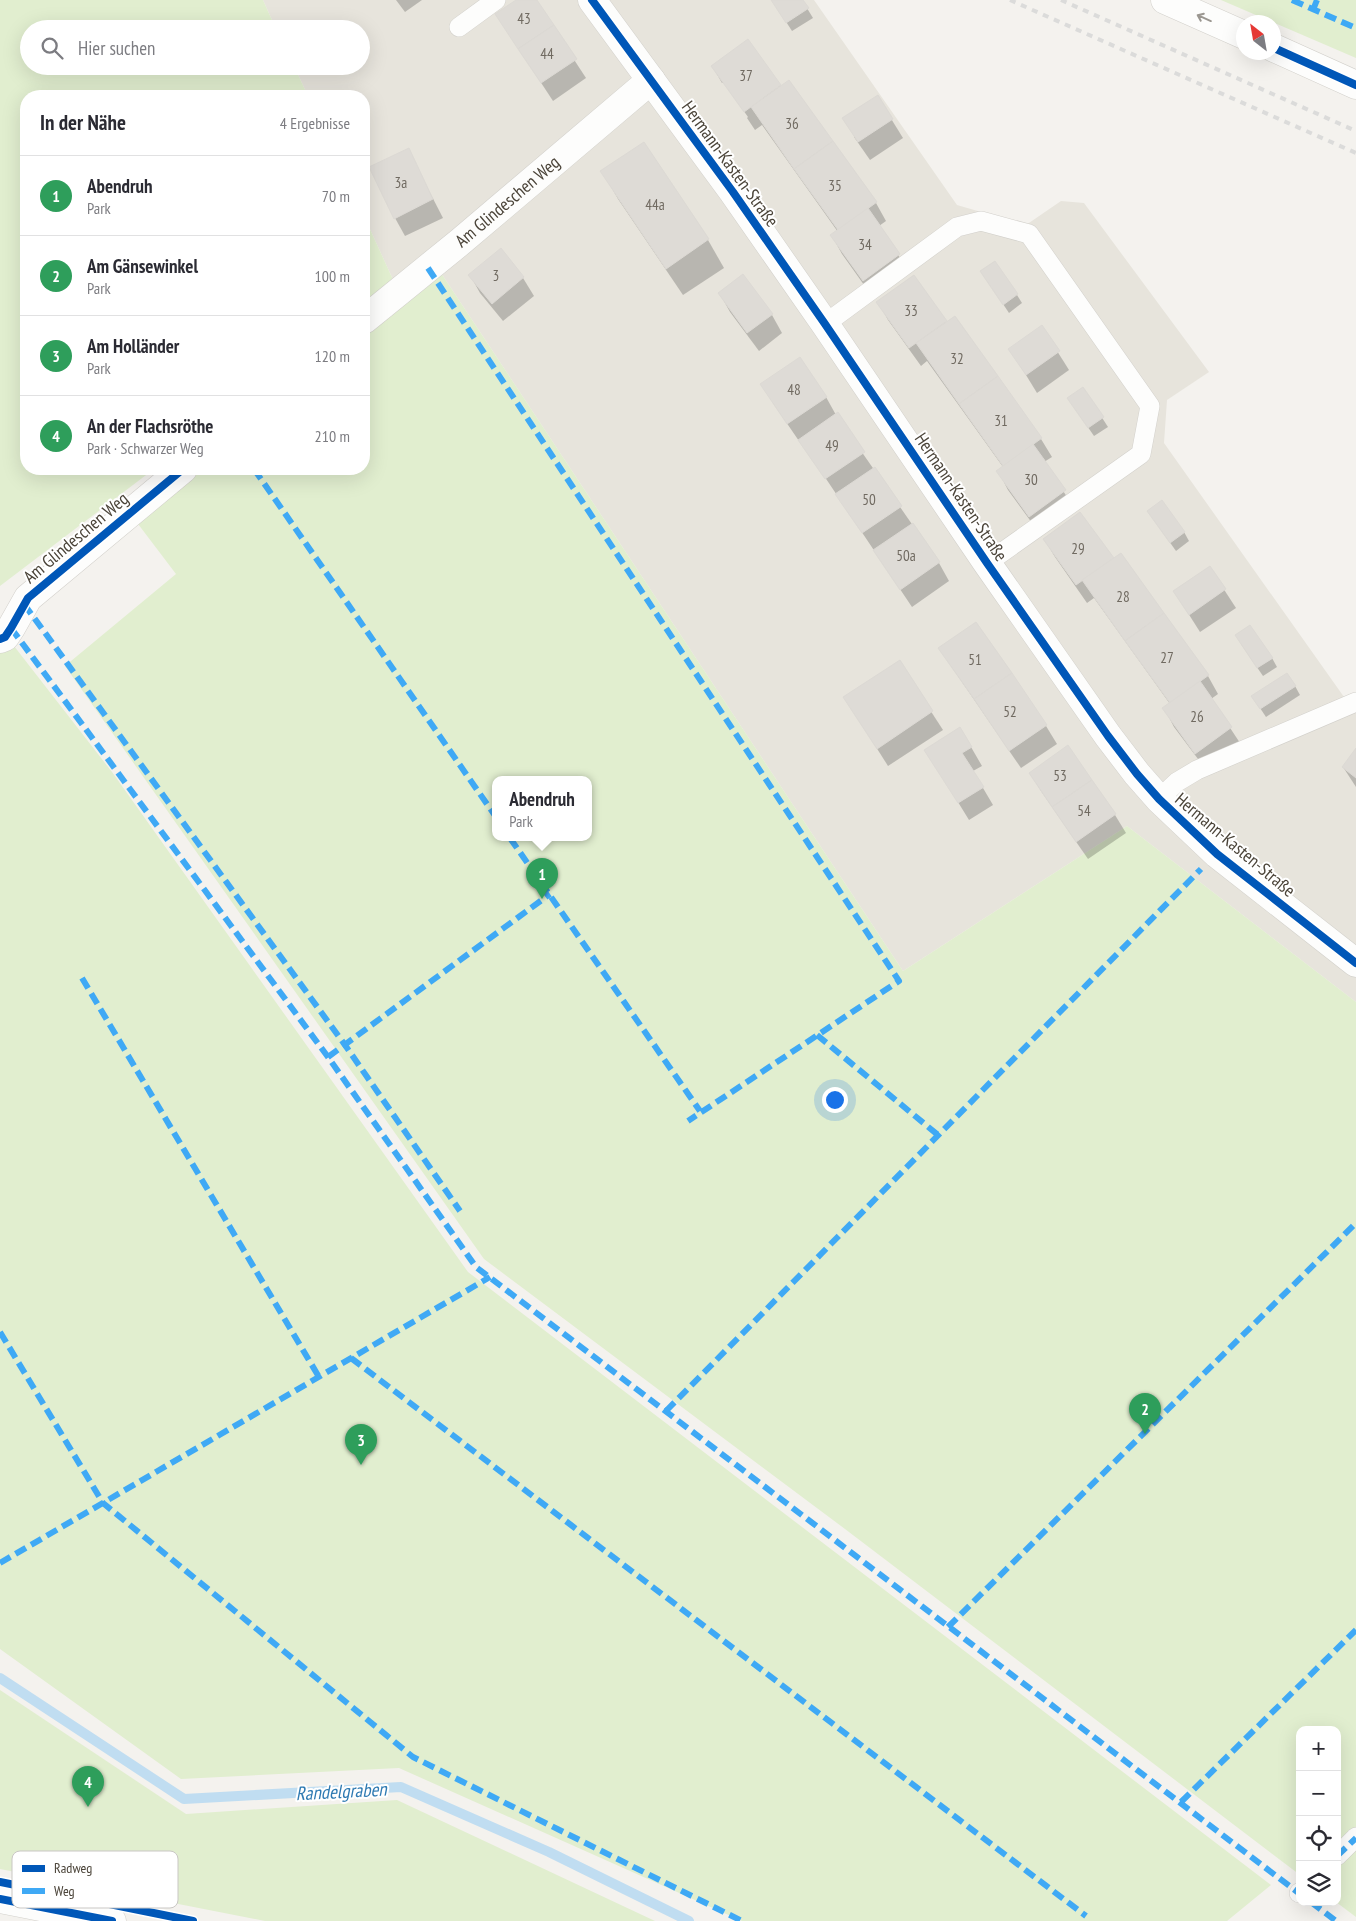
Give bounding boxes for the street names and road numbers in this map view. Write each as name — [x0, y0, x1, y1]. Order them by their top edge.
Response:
street label: Hermann-Kasten-Straße — [677, 96, 784, 231]
street label: Am Glindeschen Weg — [450, 150, 564, 252]
street label: Hermann-Kasten-Straße — [910, 428, 1013, 565]
street label: Am Glindeschen Weg — [19, 487, 133, 588]
street label: Hermann-Kasten-Straße — [1170, 788, 1300, 902]

